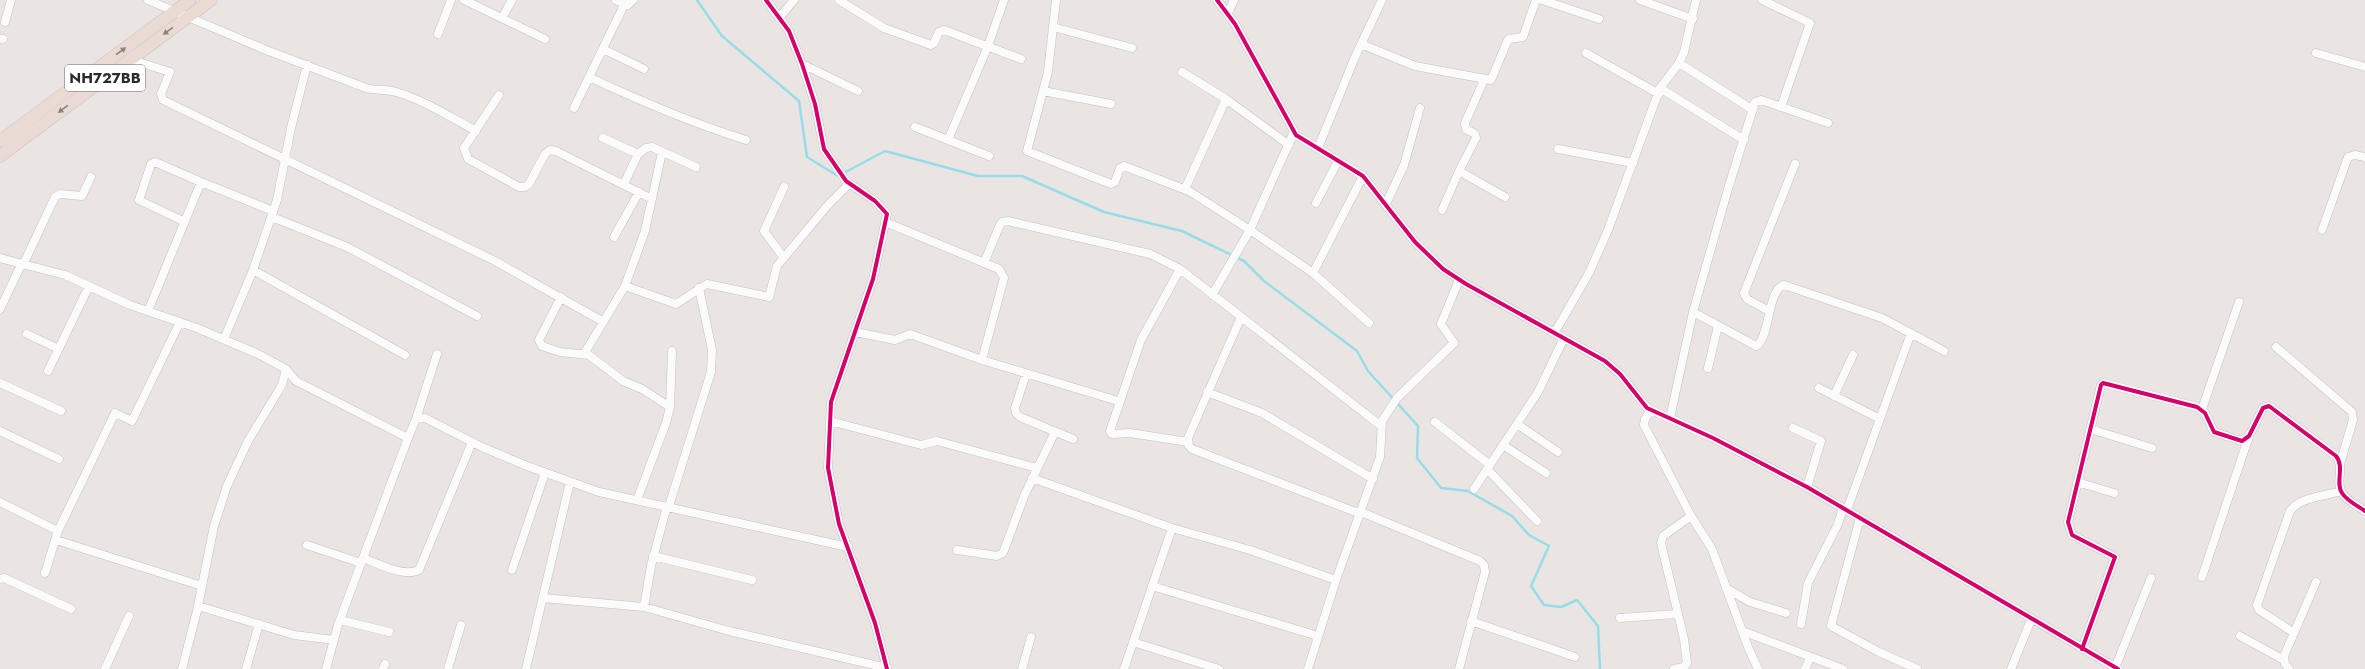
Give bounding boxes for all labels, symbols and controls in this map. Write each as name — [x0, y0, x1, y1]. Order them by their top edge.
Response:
one-way arrow — [162, 27, 173, 35]
one-way arrow — [115, 47, 126, 55]
road number: NH727BB — [65, 65, 145, 91]
one-way arrow — [58, 105, 69, 113]

